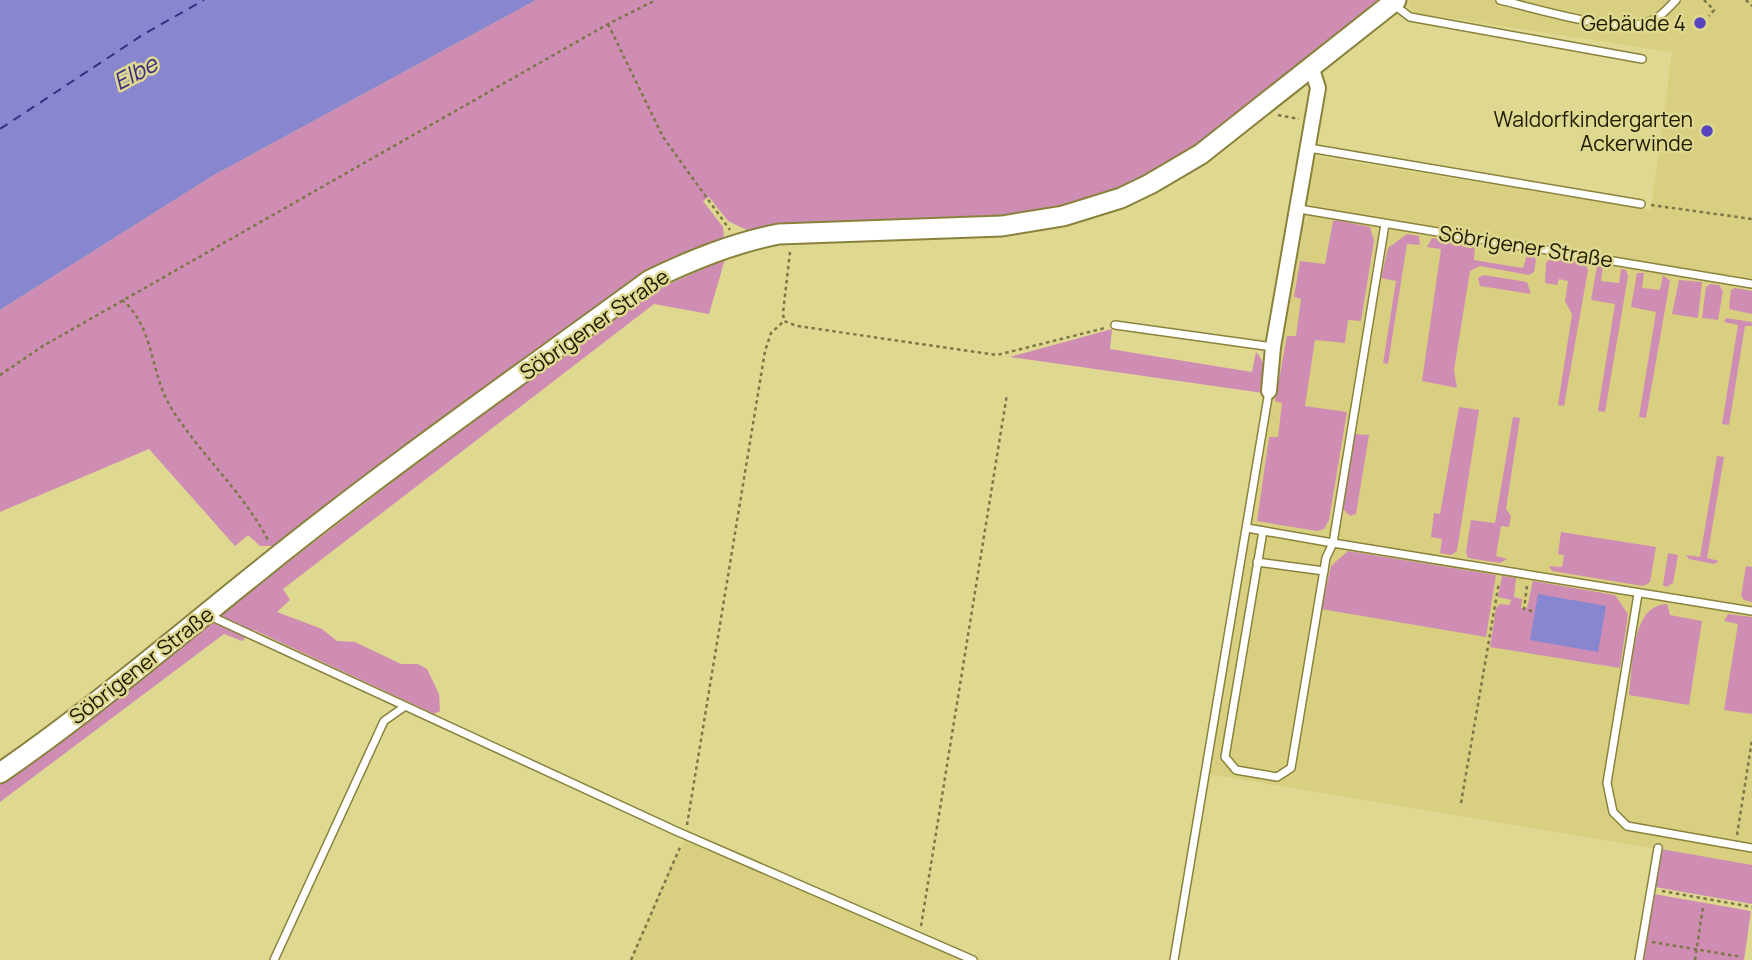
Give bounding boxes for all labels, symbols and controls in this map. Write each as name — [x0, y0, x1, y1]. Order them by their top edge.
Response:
place label: Gebäude 4 — [1581, 9, 1686, 37]
marker: Gebäude 4 — [1692, 15, 1708, 31]
water label: Elbe — [107, 46, 164, 97]
place label: Waldorfkindergarten Ackerwinde — [1494, 105, 1693, 157]
marker: Waldorfkindergarten Ackerwinde — [1699, 123, 1715, 139]
street label: Söbrigener Straße — [1437, 218, 1615, 274]
street label: Söbrigener Straße — [514, 262, 674, 386]
street label: Söbrigener Straße — [63, 600, 219, 730]

